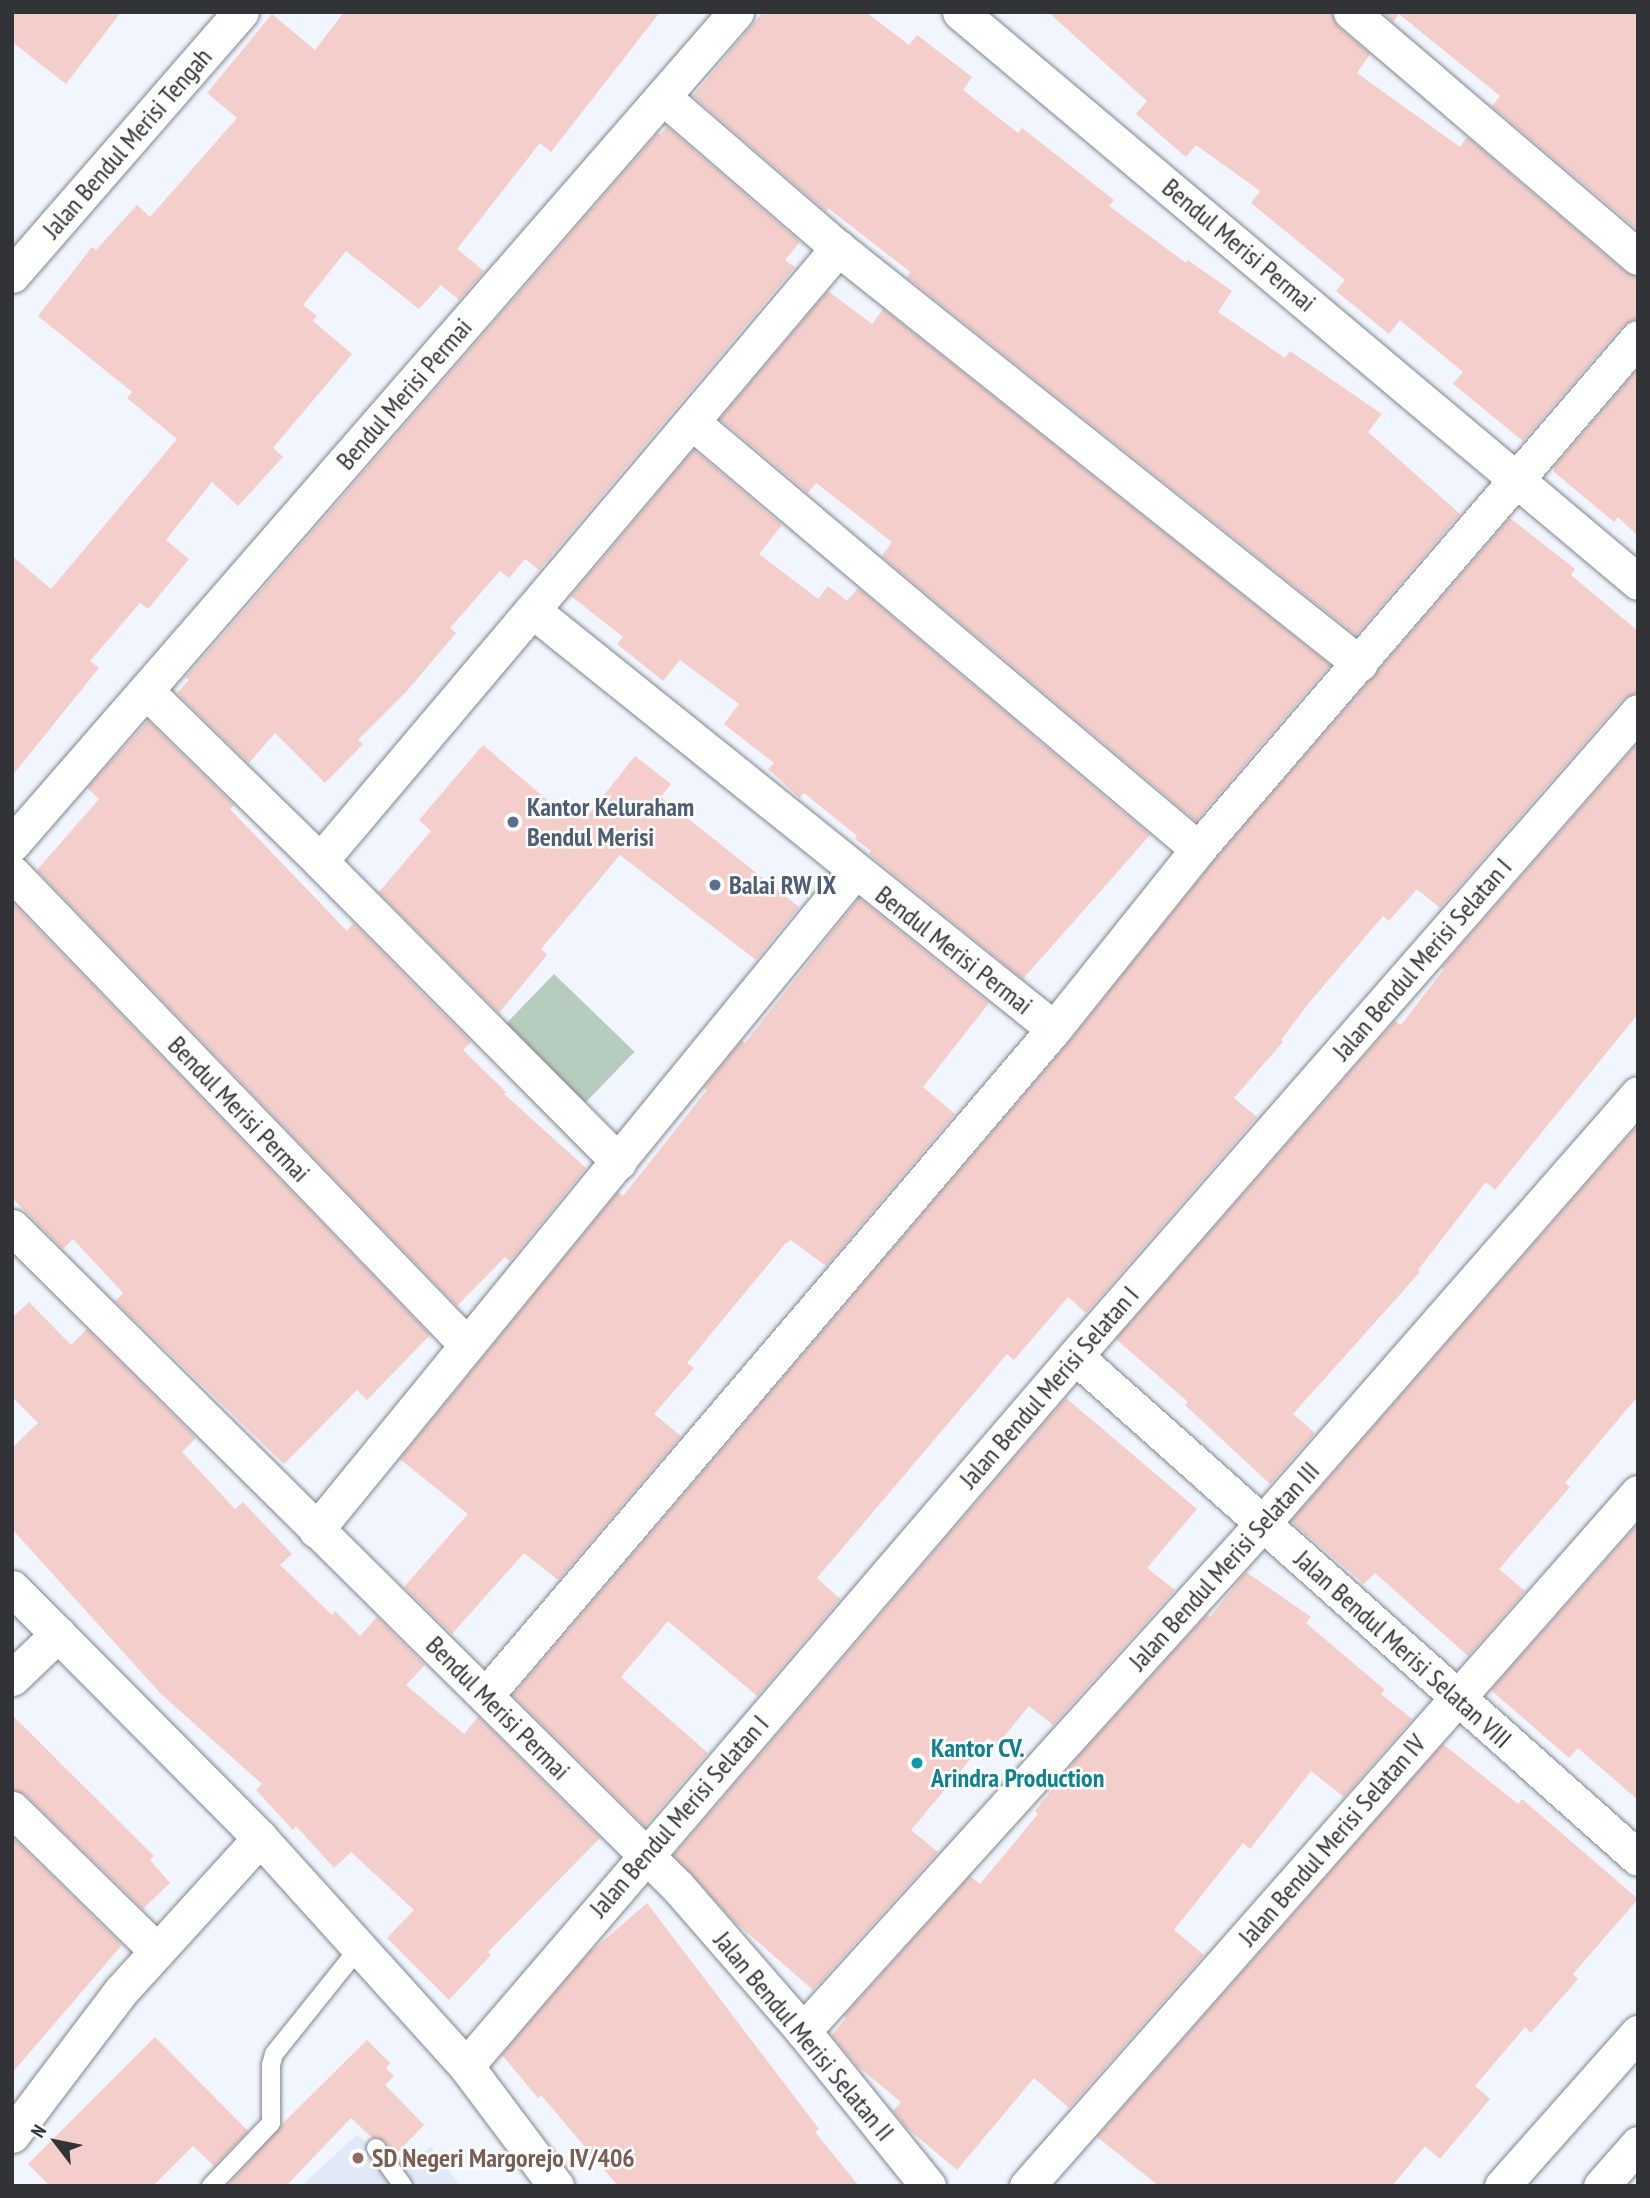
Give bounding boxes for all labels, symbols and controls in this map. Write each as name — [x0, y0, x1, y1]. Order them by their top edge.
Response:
street label: Jalan Bendul Merisi Tengah — [36, 41, 218, 245]
street label: Bendul Merisi Permai — [1156, 172, 1322, 318]
street label: Bendul Merisi Permai — [330, 312, 478, 476]
place label: Kantor Keluraham Bendul Merisi — [527, 791, 694, 852]
marker: Kantor Keluraham Bendul Merisi — [505, 814, 521, 830]
street label: Jalan Bendul Merisi Selatan I — [1326, 852, 1518, 1066]
place label: Balai RW IX — [729, 869, 837, 901]
marker: Balai RW IX — [707, 877, 723, 893]
street label: Bendul Merisi Permai — [869, 879, 1039, 1021]
street label: Bendul Merisi Permai — [162, 1030, 316, 1188]
street label: Jalan Bendul Merisi Selatan I — [953, 1280, 1145, 1494]
street label: Jalan Bendul Merisi Selatan III — [1122, 1455, 1326, 1677]
street label: Jalan Bendul Merisi Selatan VIII — [1288, 1543, 1518, 1755]
street label: Bendul Merisi Permai — [420, 1630, 576, 1786]
street label: Jalan Bendul Merisi Selatan I — [583, 1709, 775, 1923]
street label: Jalan Bendul Merisi Selatan IV — [1232, 1728, 1432, 1952]
place label: Kantor CV. Arindra Production — [931, 1732, 1104, 1794]
marker: Kantor CV. Arindra Production — [909, 1755, 925, 1771]
street label: Jalan Bendul Merisi Selatan II — [707, 1925, 901, 2147]
north arrow — [21, 2107, 91, 2177]
text: N — [25, 2120, 51, 2142]
place label: SD Negeri Margorejo IV/406 — [372, 2142, 635, 2174]
marker: SD Negeri Margorejo IV/406 — [350, 2150, 366, 2166]

